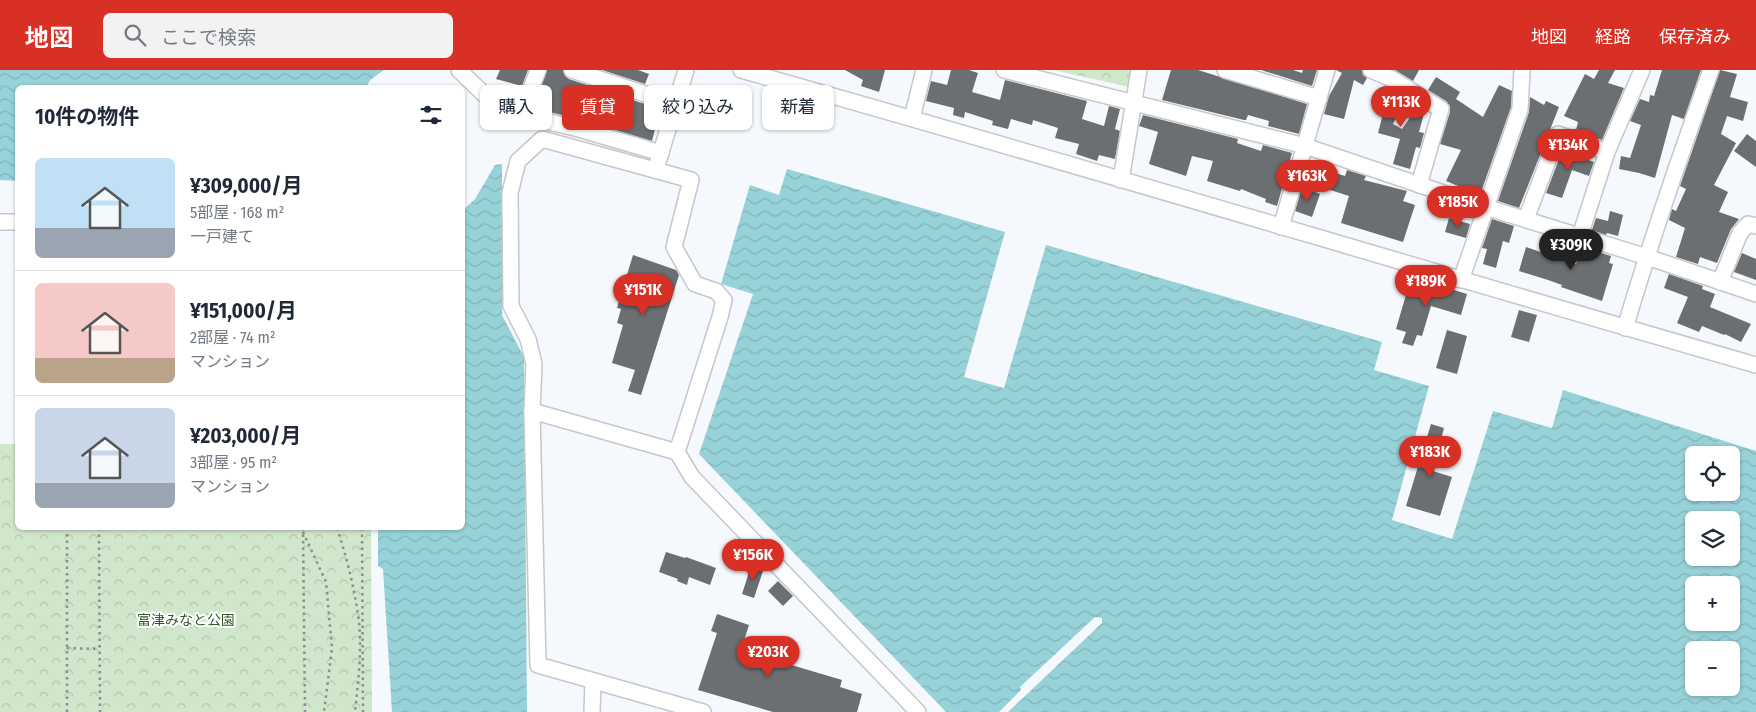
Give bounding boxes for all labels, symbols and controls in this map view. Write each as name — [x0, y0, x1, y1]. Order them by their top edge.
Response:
search box — [103, 13, 453, 58]
icon: search — [121, 21, 149, 49]
text: 地図 — [25, 24, 73, 52]
text: ここで検索 — [161, 26, 256, 49]
text: 地図 — [1531, 26, 1567, 48]
text: 経路 — [1595, 26, 1631, 48]
text: 保存済み — [1659, 26, 1731, 48]
chip: 購入 — [480, 85, 552, 130]
chip: 賃貸 — [562, 85, 634, 130]
chip: 絞り込み — [644, 85, 752, 130]
chip: 新着 — [762, 85, 834, 130]
pin: ¥113K — [1366, 85, 1436, 128]
text: ¥113K — [1382, 92, 1420, 111]
icon: filters — [417, 101, 445, 129]
text: 10件の物件 — [35, 104, 139, 130]
pin: ¥134K — [1533, 128, 1603, 171]
text: ¥134K — [1548, 135, 1588, 154]
pin: ¥163K — [1272, 160, 1342, 202]
text: ¥163K — [1287, 166, 1327, 185]
text: ¥309,000/月 — [190, 173, 302, 199]
icon: home — [75, 178, 135, 238]
pin: ¥185K — [1423, 186, 1493, 228]
text: ¥185K — [1438, 192, 1478, 211]
text: 5部屋 · 168 m² — [190, 203, 284, 222]
text: 一戸建て — [190, 227, 254, 246]
pin: ¥309K — [1536, 228, 1606, 271]
text: ¥309K — [1550, 235, 1592, 254]
pin: ¥189K — [1391, 264, 1461, 307]
text: ¥189K — [1406, 271, 1446, 290]
pin: ¥151K — [608, 274, 678, 316]
text: ¥151K — [624, 280, 662, 299]
text: ¥151,000/月 — [190, 298, 297, 324]
icon: home — [75, 303, 135, 363]
text: 2部屋 · 74 m² — [190, 328, 275, 347]
text: マンション — [190, 352, 270, 371]
text: ¥203,000/月 — [190, 423, 301, 449]
icon: home — [75, 428, 135, 488]
pin: ¥183K — [1395, 436, 1465, 478]
text: ¥183K — [1410, 442, 1450, 461]
map controls — [1685, 446, 1740, 696]
button: locate — [1685, 446, 1740, 501]
text: 3部屋 · 95 m² — [190, 453, 277, 472]
text: マンション — [190, 477, 270, 496]
button: layers — [1685, 511, 1740, 566]
pin: ¥156K — [718, 538, 788, 581]
text: ¥156K — [733, 545, 773, 564]
button: + — [1685, 576, 1740, 631]
park label: 富津みなと公園 — [137, 612, 235, 629]
pin: ¥203K — [733, 636, 803, 678]
button: − — [1685, 641, 1740, 696]
text: ¥203K — [748, 642, 788, 661]

